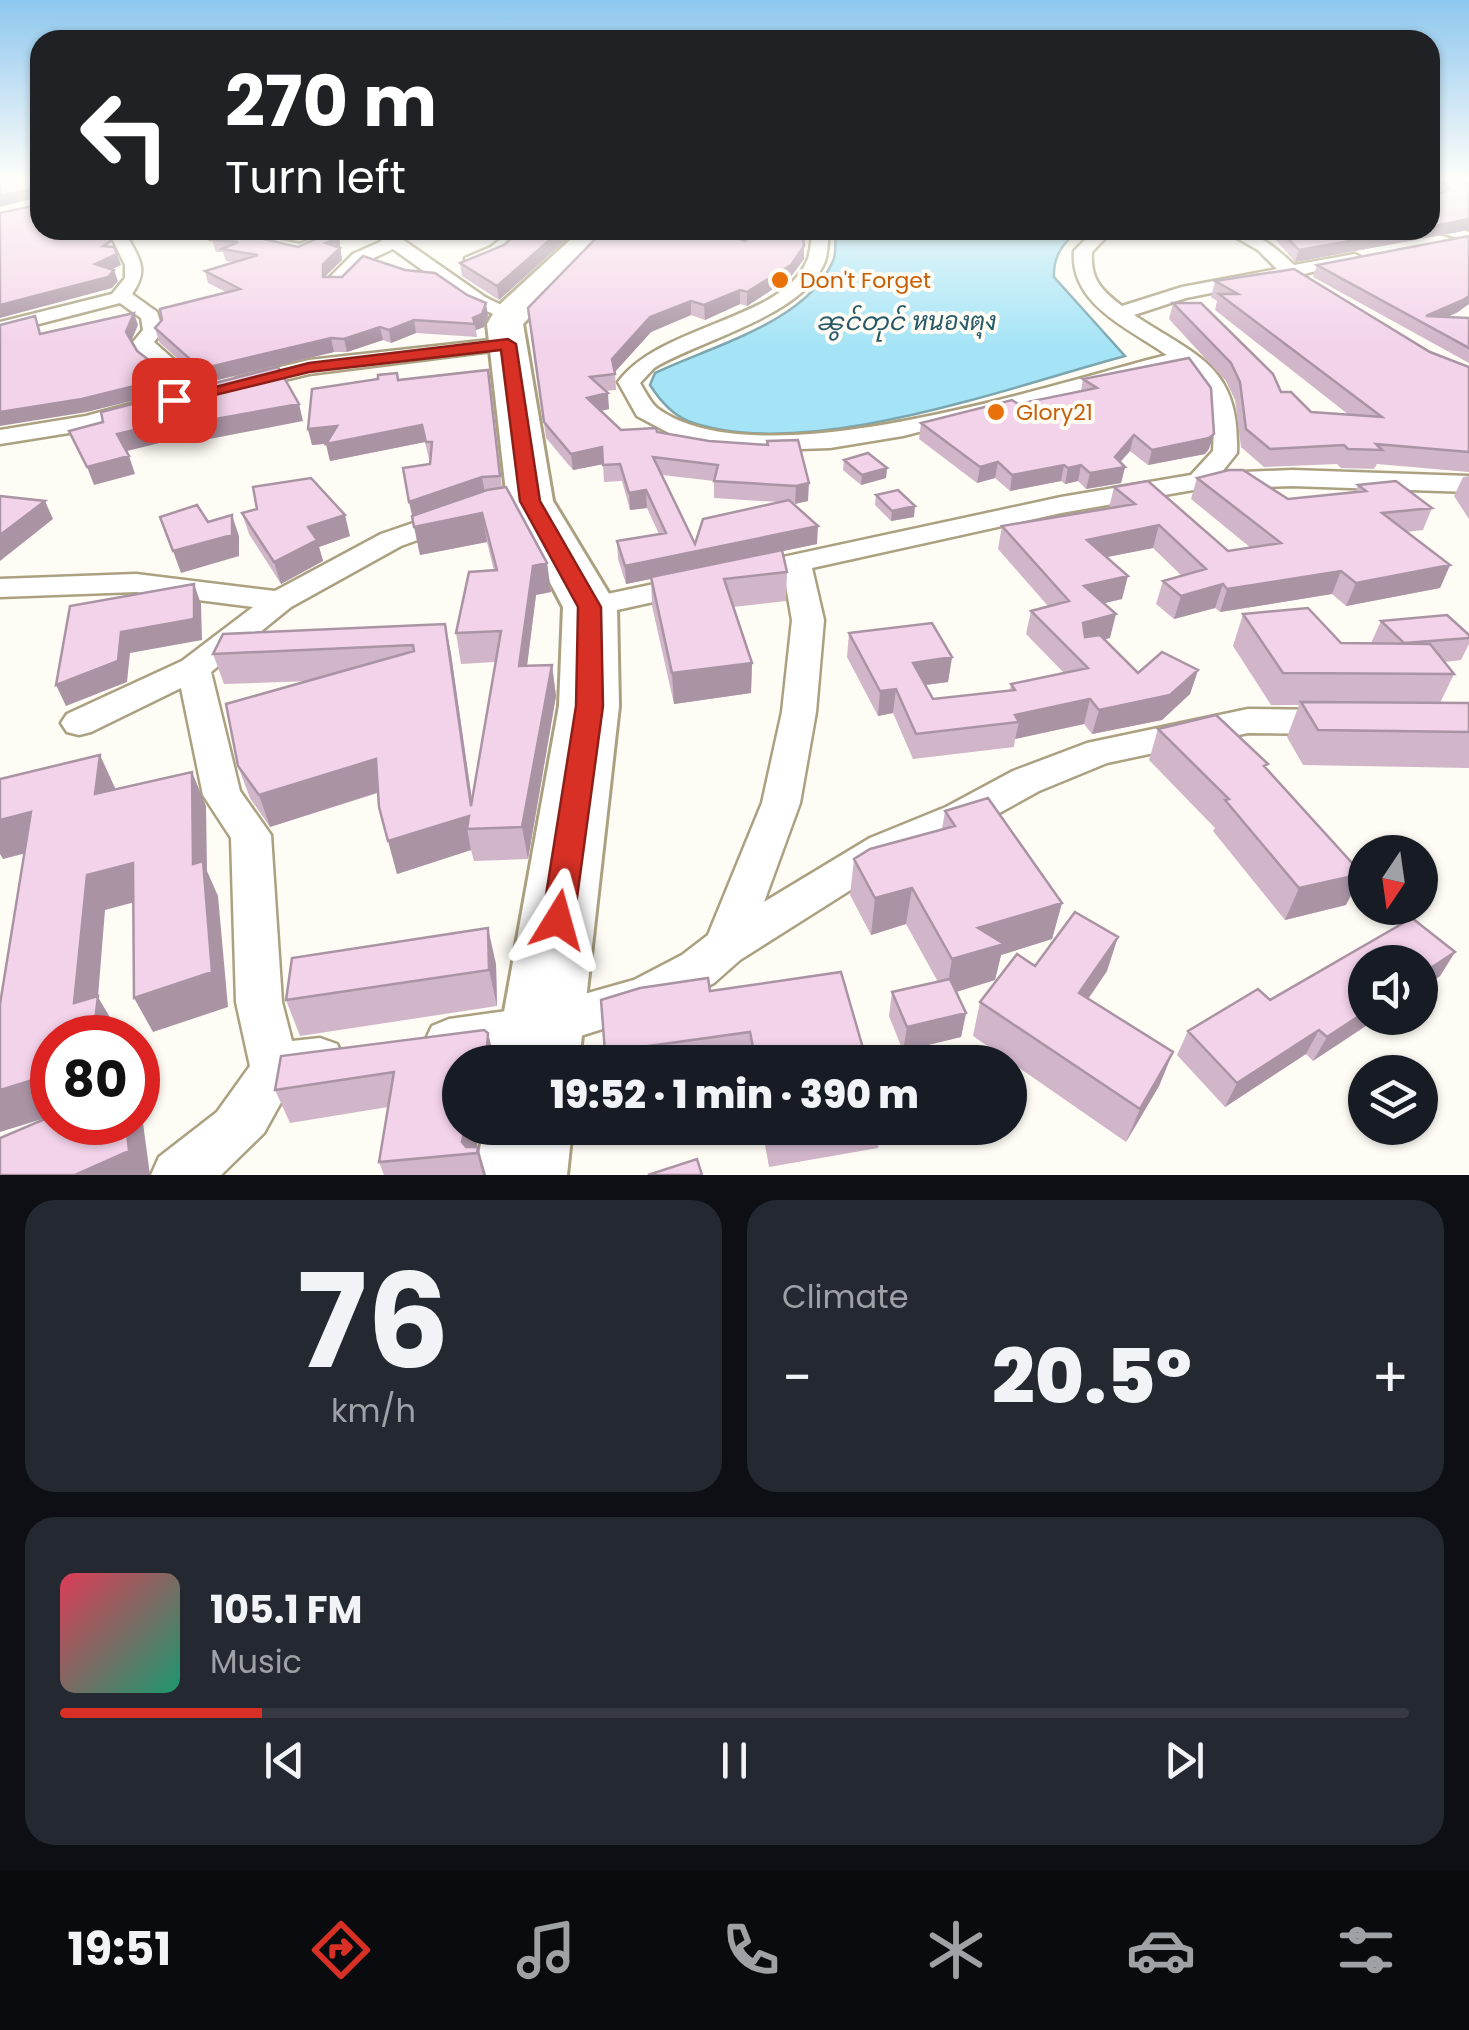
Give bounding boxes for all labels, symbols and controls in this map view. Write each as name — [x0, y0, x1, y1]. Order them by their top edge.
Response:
text: 270 m — [225, 52, 437, 151]
icon: left — [60, 70, 190, 200]
text: Turn left — [225, 146, 406, 209]
place label: Don't Forget — [800, 265, 931, 296]
marker: Don't Forget — [769, 269, 791, 291]
water label: ၼွင်တုင် หนองตุง — [816, 304, 996, 342]
pin — [132, 358, 217, 443]
icon: arrive — [147, 373, 202, 428]
place label: Glory21 — [1016, 397, 1093, 428]
marker: Glory21 — [985, 401, 1007, 423]
north arrow — [1348, 835, 1438, 925]
map controls — [1348, 835, 1438, 1145]
position arrow — [506, 868, 610, 972]
button: sound — [1348, 945, 1438, 1035]
speed limit sign: 80 — [30, 1015, 160, 1145]
button: layers — [1348, 1055, 1438, 1145]
text: 19:52 · 1 min · 390 m — [550, 1068, 919, 1121]
text: 76 — [297, 1230, 450, 1413]
text: Climate — [782, 1274, 909, 1319]
text: 20.5° — [992, 1324, 1192, 1429]
text: − — [782, 1339, 812, 1416]
text: + — [1371, 1339, 1409, 1416]
text: km/h — [331, 1388, 416, 1433]
text: 105.1 FM — [210, 1583, 363, 1636]
text: Music — [210, 1639, 302, 1684]
icon: previous — [257, 1733, 312, 1788]
icon: pause — [707, 1733, 762, 1788]
icon: next — [1157, 1733, 1212, 1788]
icon: directions — [306, 1915, 376, 1985]
icon: music — [511, 1915, 581, 1985]
icon: phone — [716, 1915, 786, 1985]
icon: climate — [921, 1915, 991, 1985]
icon: car — [1126, 1915, 1196, 1985]
icon: filters — [1331, 1915, 1401, 1985]
text: 19:51 — [68, 1918, 171, 1981]

